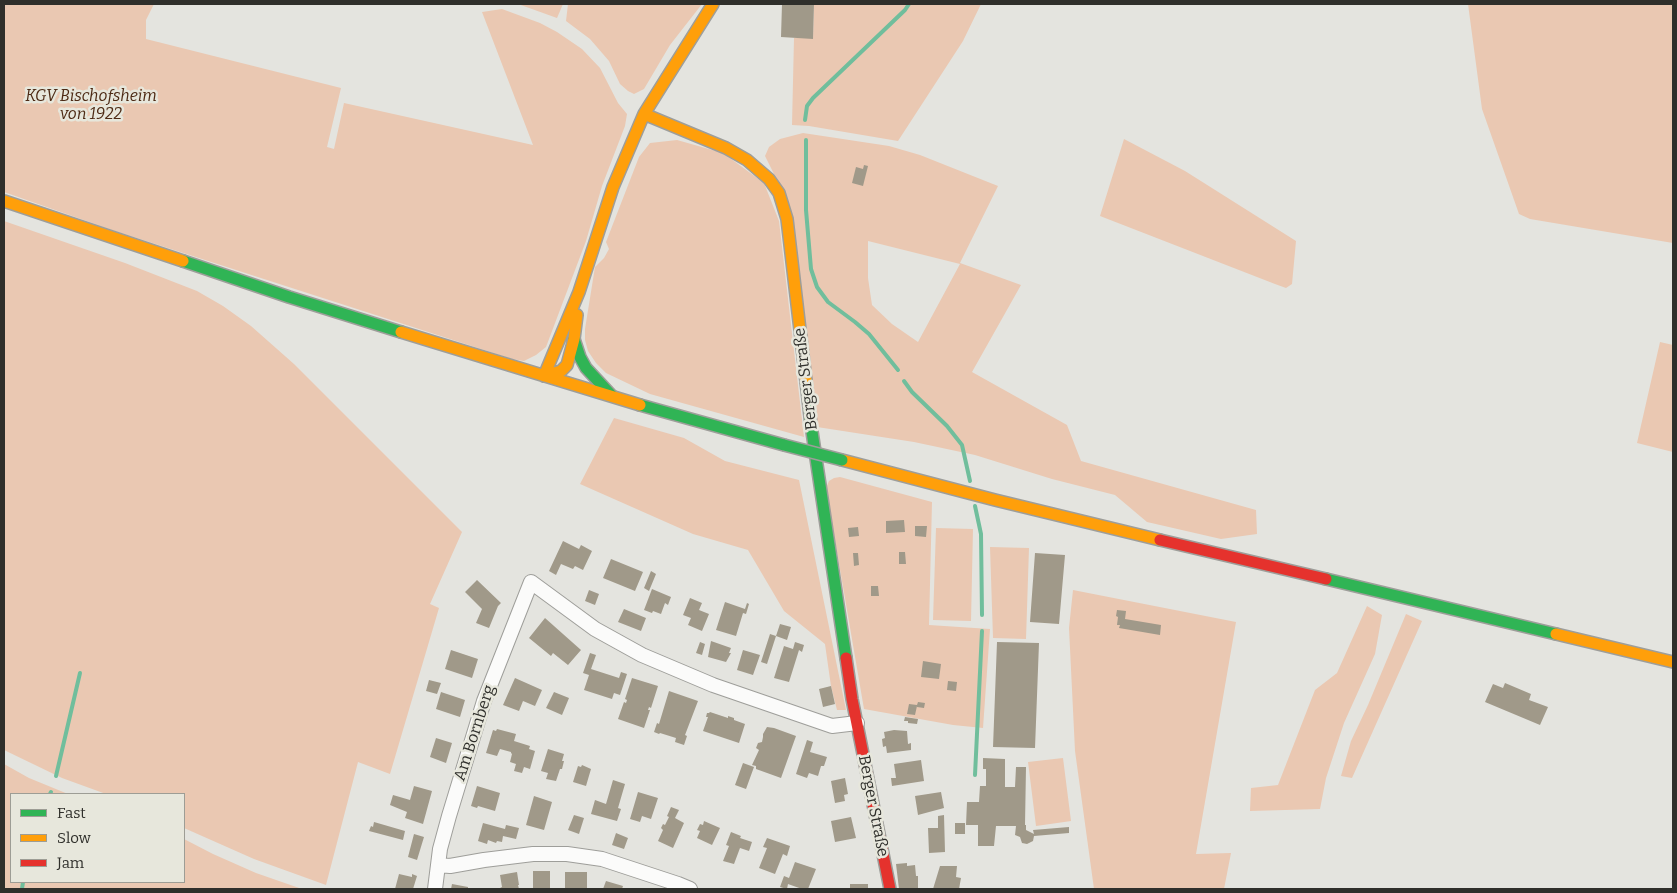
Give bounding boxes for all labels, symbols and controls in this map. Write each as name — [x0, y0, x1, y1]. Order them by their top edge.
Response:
park label: KGV Bischofsheim von 1922 — [25, 87, 157, 125]
street label: Berger Straße — [790, 327, 822, 431]
street label: Am Bornberg — [450, 683, 500, 783]
street label: Berger Straße — [854, 754, 892, 858]
legend — [10, 793, 185, 883]
text: Fast — [57, 804, 86, 822]
text: Slow — [57, 829, 91, 847]
text: Jam — [57, 854, 84, 872]

